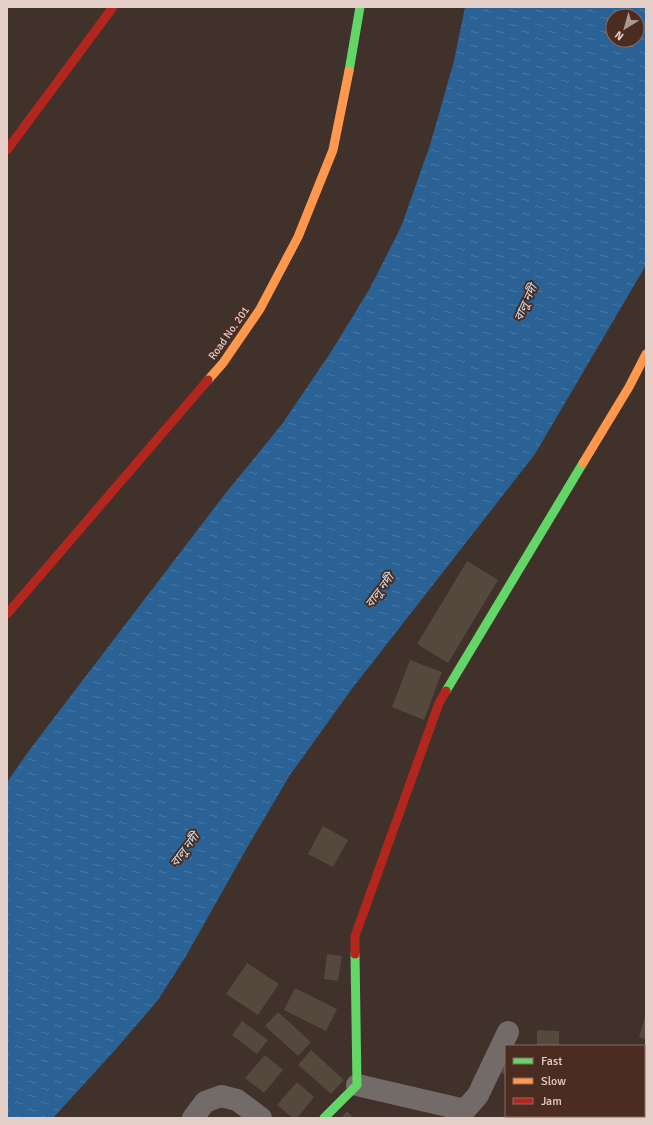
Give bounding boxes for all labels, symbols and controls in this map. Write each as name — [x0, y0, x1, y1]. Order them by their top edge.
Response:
north arrow — [605, 8, 645, 48]
text: N — [612, 28, 626, 43]
water label: বালু নদী — [511, 280, 542, 324]
street label: Road No. 201 — [206, 304, 252, 362]
water label: বালু নদী — [362, 569, 399, 611]
water label: বালু নদী — [167, 828, 204, 870]
legend — [505, 1045, 645, 1117]
text: Fast — [541, 1054, 562, 1069]
text: Slow — [541, 1074, 566, 1089]
text: Jam — [541, 1094, 562, 1109]

